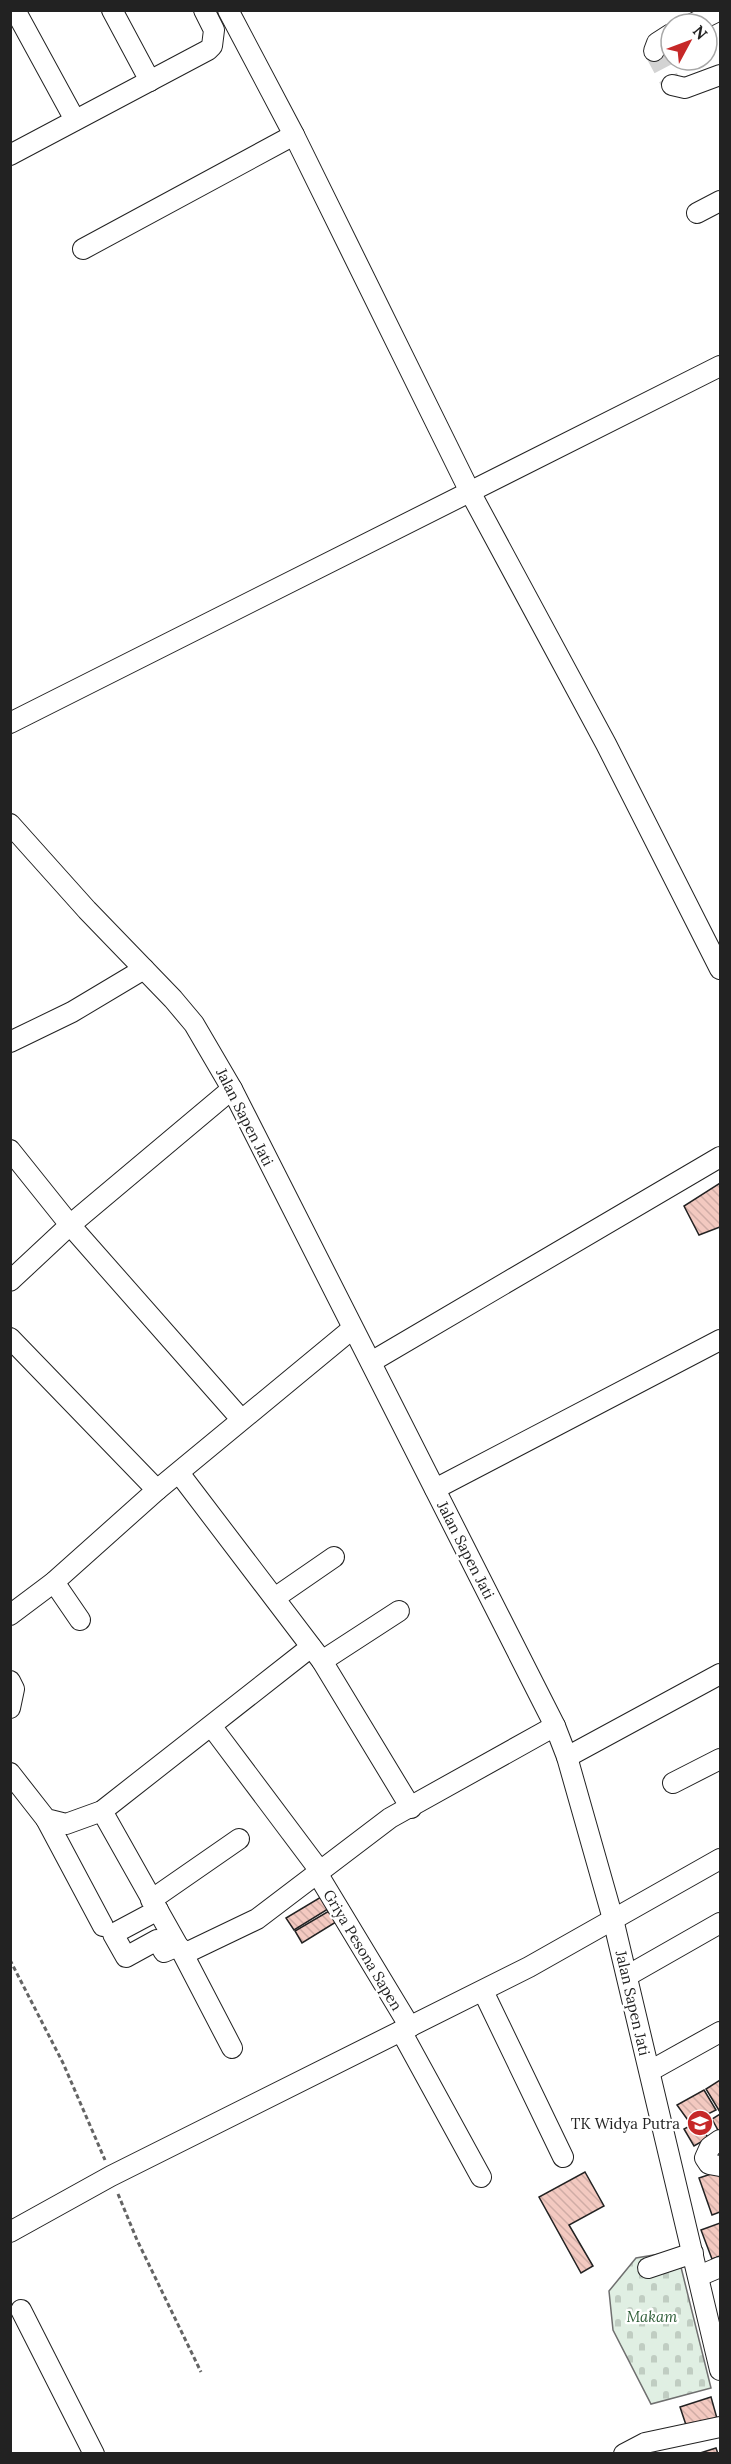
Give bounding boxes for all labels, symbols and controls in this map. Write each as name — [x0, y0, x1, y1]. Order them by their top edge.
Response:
north arrow — [659, 12, 719, 72]
text: N — [689, 21, 712, 43]
street label: Jalan Sapen Jati — [212, 1064, 278, 1169]
street label: Jalan Sapen Jati — [433, 1497, 499, 1602]
street label: Griya Pesona Sapen — [319, 1886, 407, 2014]
street label: Jalan Sapen Jati — [611, 1948, 654, 2057]
school or university icon: TK Widya Putra — [685, 2108, 715, 2138]
place label: TK Widya Putra — [571, 2114, 680, 2133]
park label: Makam — [626, 2307, 678, 2326]

